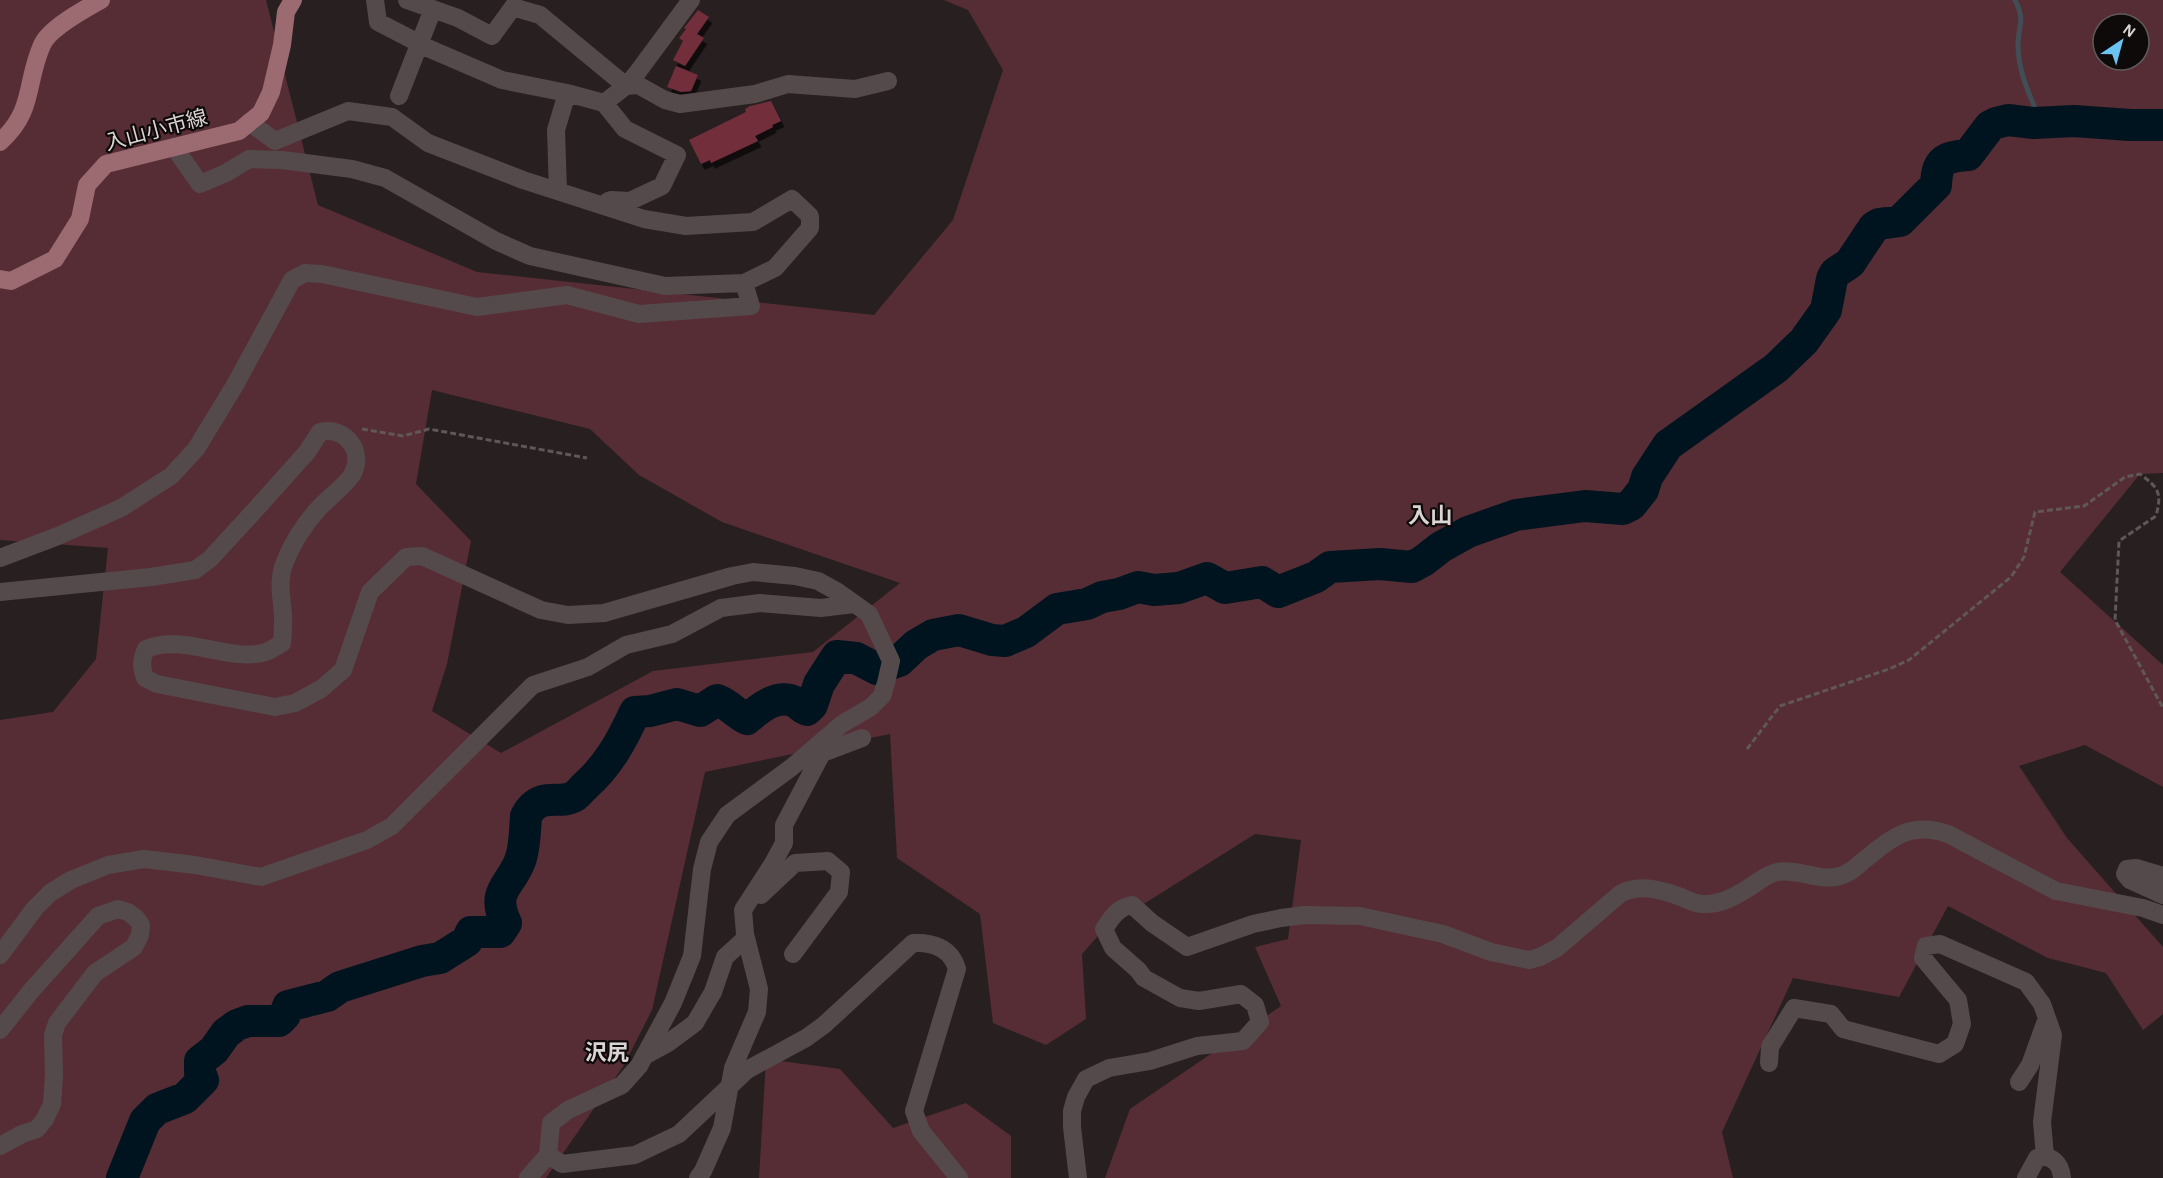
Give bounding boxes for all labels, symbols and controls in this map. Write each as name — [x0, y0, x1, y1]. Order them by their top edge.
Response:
north arrow — [2091, 12, 2151, 72]
text: N — [2120, 21, 2138, 40]
street label: 入山小市線 — [102, 106, 210, 154]
district label: 入山 — [1408, 504, 1452, 527]
district label: 沢尻 — [585, 1041, 629, 1064]

